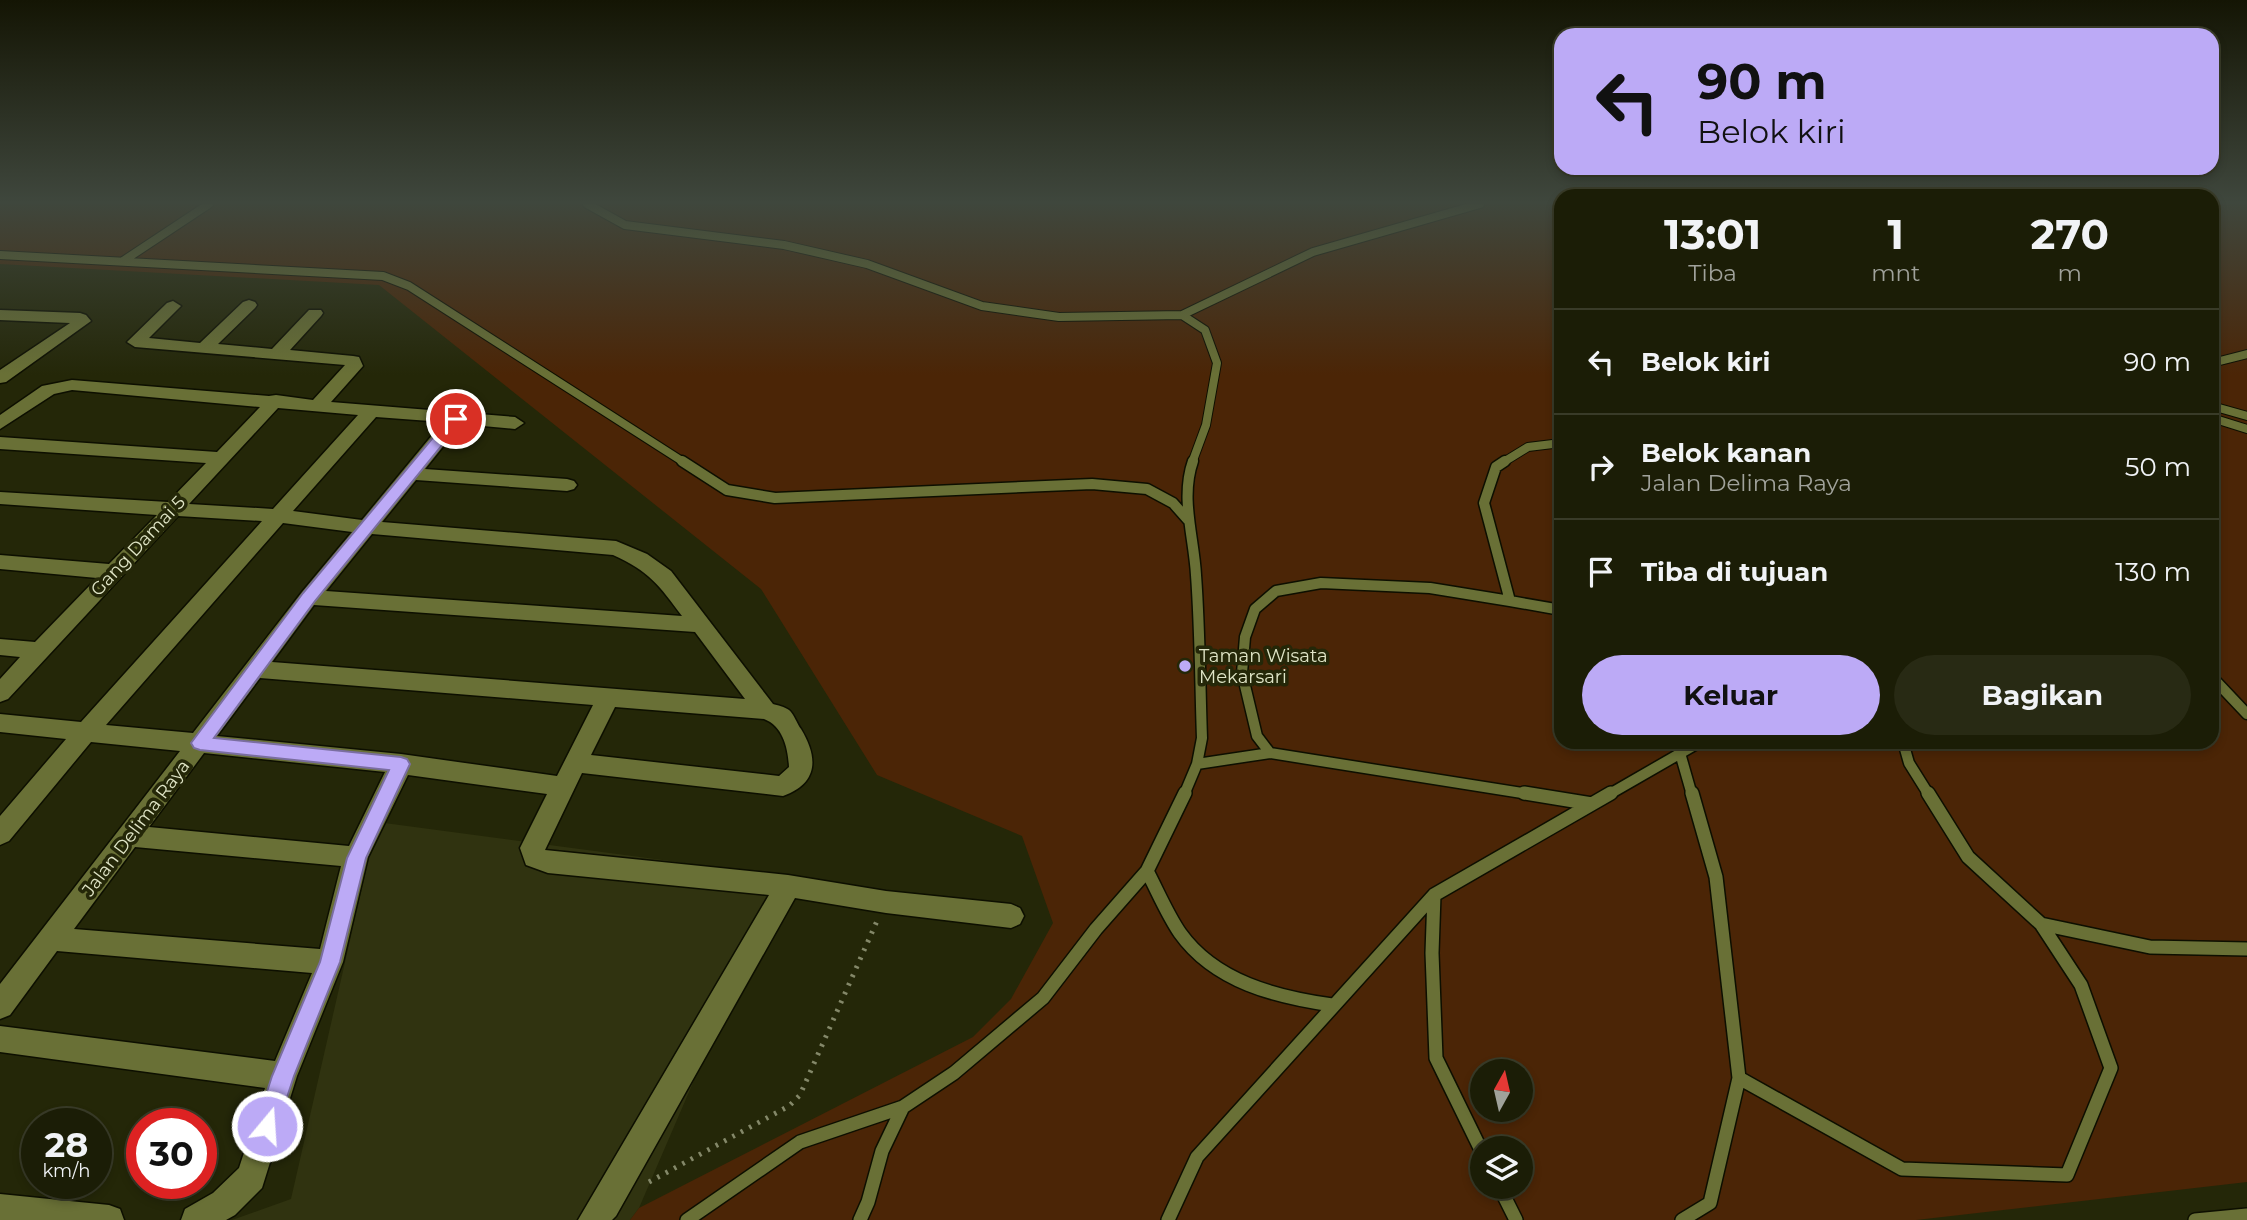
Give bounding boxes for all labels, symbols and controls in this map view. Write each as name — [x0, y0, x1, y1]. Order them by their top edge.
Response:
text: 90 m — [1697, 52, 1827, 111]
icon: left — [1582, 56, 1673, 147]
text: Belok kiri — [1697, 112, 1846, 151]
text: 13:01 — [1664, 208, 1761, 260]
text: 1 — [1888, 208, 1904, 260]
text: 270 — [2030, 208, 2109, 260]
text: Tiba — [1688, 259, 1737, 287]
text: mnt — [1871, 259, 1920, 287]
text: m — [2058, 259, 2082, 287]
icon: left — [1582, 343, 1620, 381]
text: Belok kiri — [1641, 346, 1770, 378]
text: 90 m — [2124, 346, 2191, 378]
pin — [426, 389, 486, 449]
icon: arrive — [437, 400, 475, 438]
text: Belok kanan — [1641, 437, 1811, 469]
icon: right — [1582, 448, 1620, 486]
text: 50 m — [2125, 451, 2191, 483]
text: Jalan Delima Raya — [1641, 469, 1852, 497]
street label: Gang Damai 5 — [86, 491, 190, 601]
icon: arrive — [1582, 553, 1620, 591]
text: Tiba di tujuan — [1641, 556, 1828, 588]
text: 130 m — [2115, 556, 2191, 588]
place label: Taman Wisata Mekarsari — [1199, 645, 1328, 688]
button: Keluar — [1582, 655, 1880, 735]
button: Bagikan — [1894, 655, 2191, 735]
marker: Taman Wisata Mekarsari — [1177, 658, 1193, 674]
street label: Jalan Delima Raya — [77, 755, 194, 901]
north arrow — [1470, 1059, 1533, 1122]
map controls — [1470, 1059, 1533, 1199]
position arrow — [230, 1089, 304, 1163]
speed limit sign: 30 — [126, 1108, 217, 1199]
text: 28 — [45, 1123, 88, 1166]
button: layers — [1470, 1136, 1533, 1199]
text: km/h — [42, 1160, 91, 1182]

